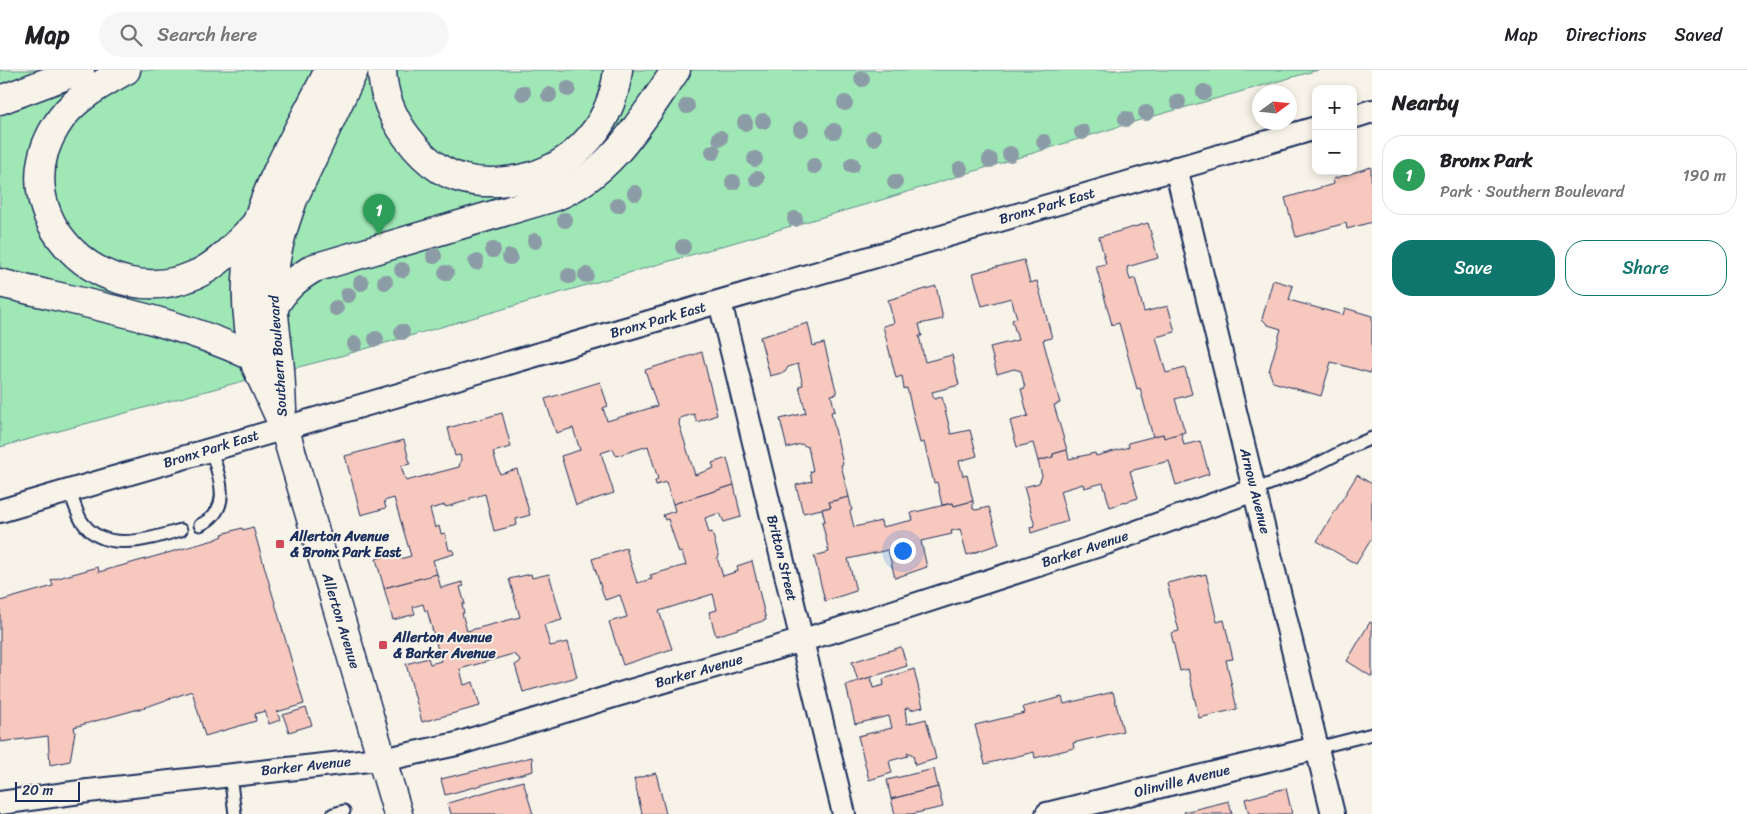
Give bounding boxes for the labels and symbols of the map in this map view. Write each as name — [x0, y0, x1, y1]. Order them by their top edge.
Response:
north arrow — [1252, 85, 1297, 130]
street label: Bronx Park East — [996, 180, 1098, 232]
pin: 1 — [363, 194, 395, 235]
street label: Southern Boulevard — [261, 293, 295, 417]
street label: Bronx Park East — [607, 294, 709, 346]
street label: Bronx Park East — [160, 423, 262, 475]
street label: Arnow Avenue — [1232, 444, 1278, 537]
street label: Britton Street — [759, 512, 805, 604]
street label: Barker Avenue — [1038, 523, 1132, 575]
place label: Allerton Avenue & Bronx Park East — [289, 524, 402, 565]
marker: Allerton Avenue & Bronx Park East — [274, 538, 286, 550]
your location — [890, 538, 916, 564]
street label: Allerton Avenue — [314, 569, 367, 672]
place label: Allerton Avenue & Barker Avenue — [392, 625, 497, 666]
marker: Allerton Avenue & Barker Avenue — [377, 639, 389, 651]
street label: Barker Avenue — [652, 647, 746, 695]
street label: Barker Avenue — [260, 749, 352, 783]
street label: Olinville Avenue — [1131, 757, 1233, 805]
scale bar — [15, 779, 80, 802]

